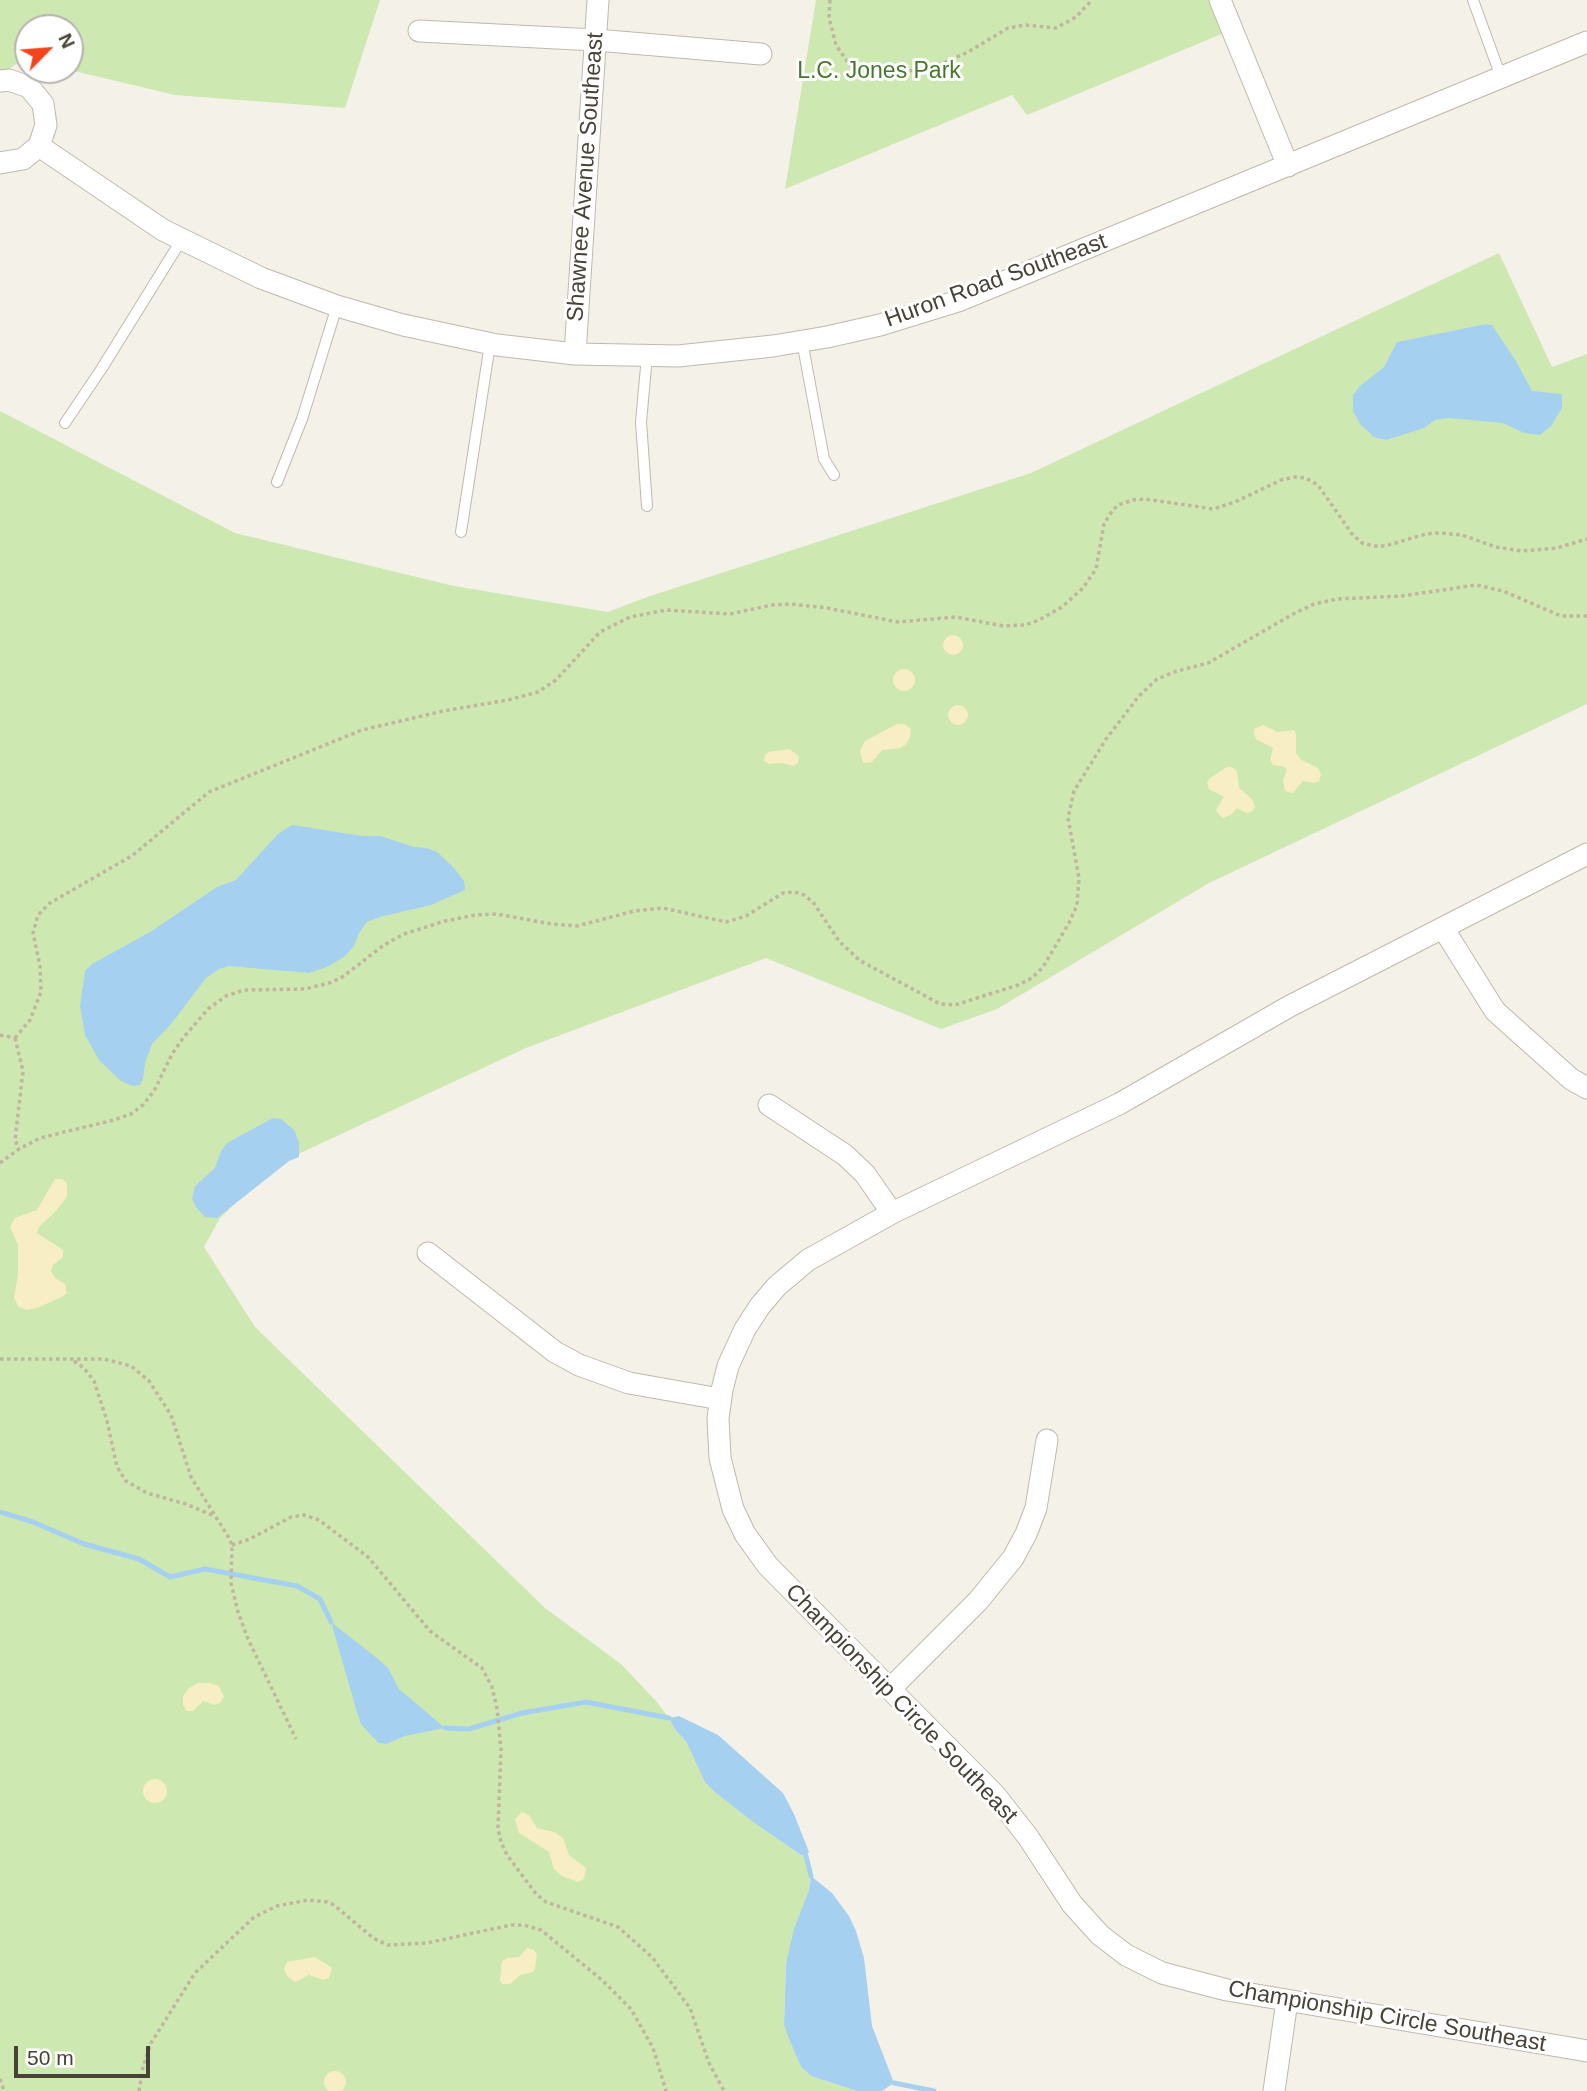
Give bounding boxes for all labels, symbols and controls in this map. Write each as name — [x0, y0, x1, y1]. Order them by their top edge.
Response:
north arrow — [14, 14, 84, 84]
text: N — [54, 30, 79, 51]
street label: Shawnee Avenue Southeast — [562, 31, 610, 323]
park label: L.C. Jones Park — [797, 58, 961, 86]
street label: Huron Road Southeast — [881, 228, 1111, 334]
street label: Championship Circle Southeast — [779, 1579, 1023, 1829]
street label: Championship Circle Southeast — [1226, 1975, 1548, 2059]
scale bar — [18, 2032, 154, 2076]
text: 50 m — [27, 2046, 74, 2069]

